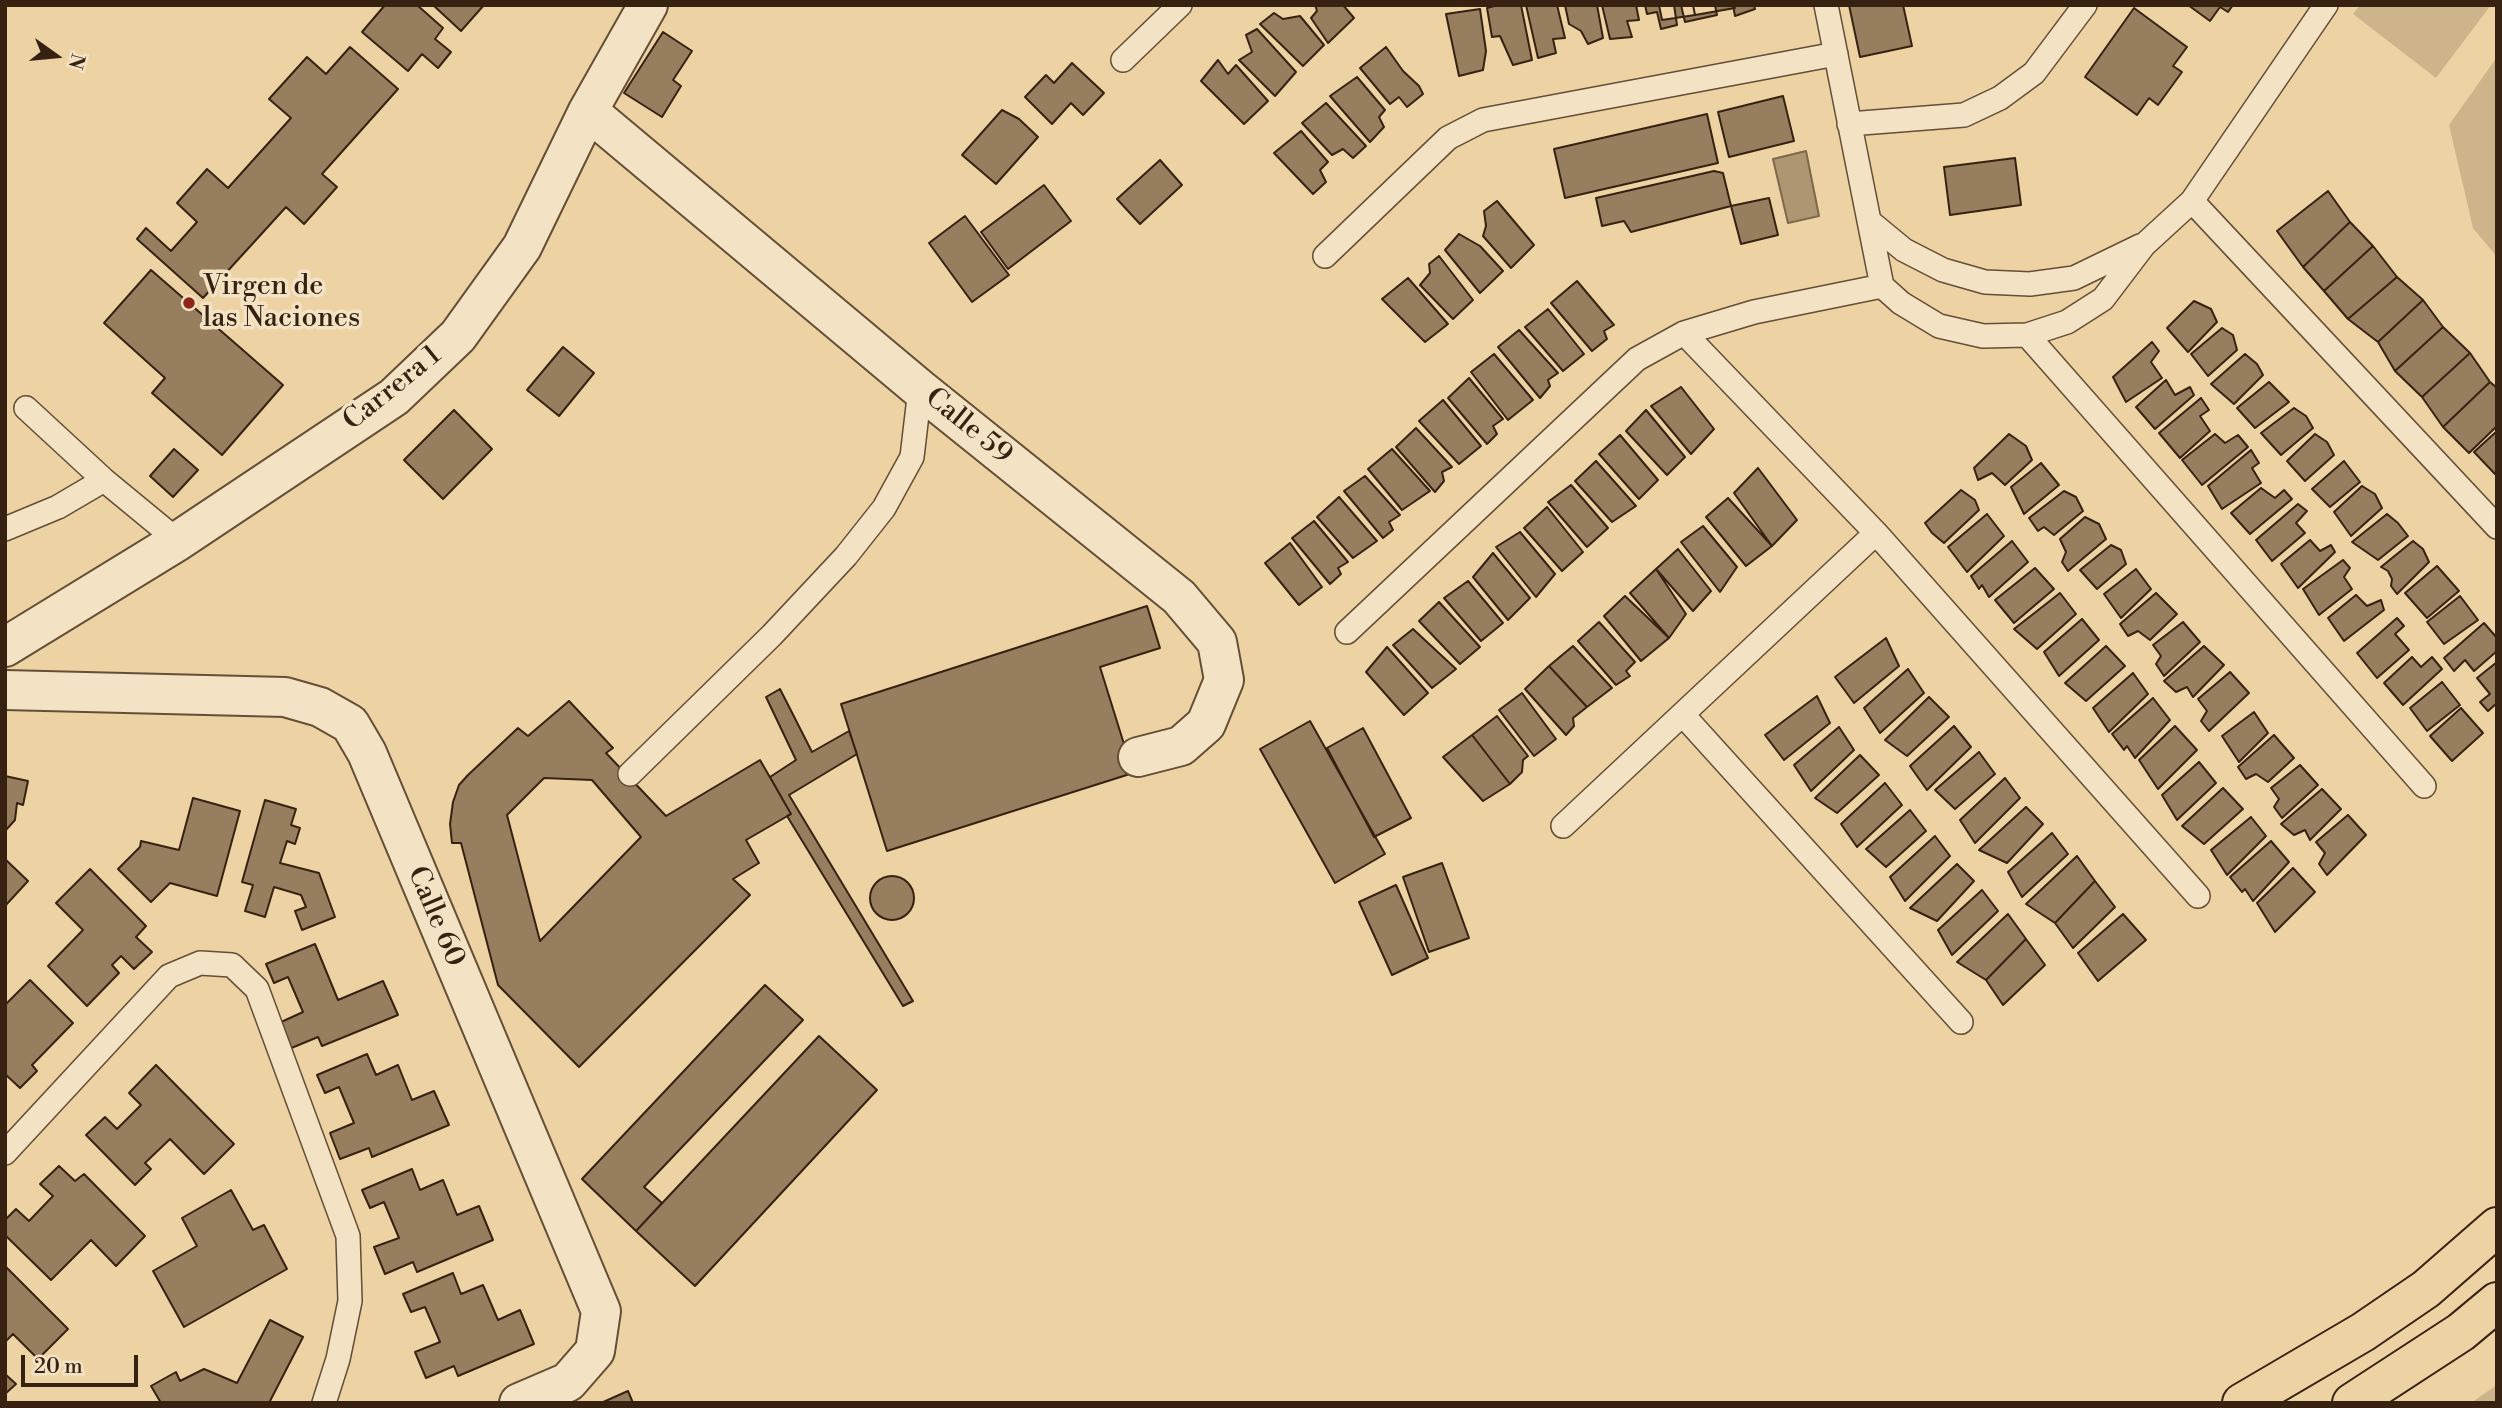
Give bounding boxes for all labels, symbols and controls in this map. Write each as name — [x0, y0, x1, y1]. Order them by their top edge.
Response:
north arrow — [21, 21, 91, 91]
text: N — [63, 51, 90, 72]
place label: Virgen de las Naciones — [203, 270, 360, 336]
marker: Virgen de las Naciones — [181, 295, 197, 311]
street label: Carrera 1 — [337, 339, 449, 439]
street label: Calle 59 — [918, 382, 1018, 472]
street label: Calle 60 — [399, 862, 471, 972]
scale bar — [24, 1342, 142, 1386]
text: 20 m — [34, 1354, 83, 1380]

